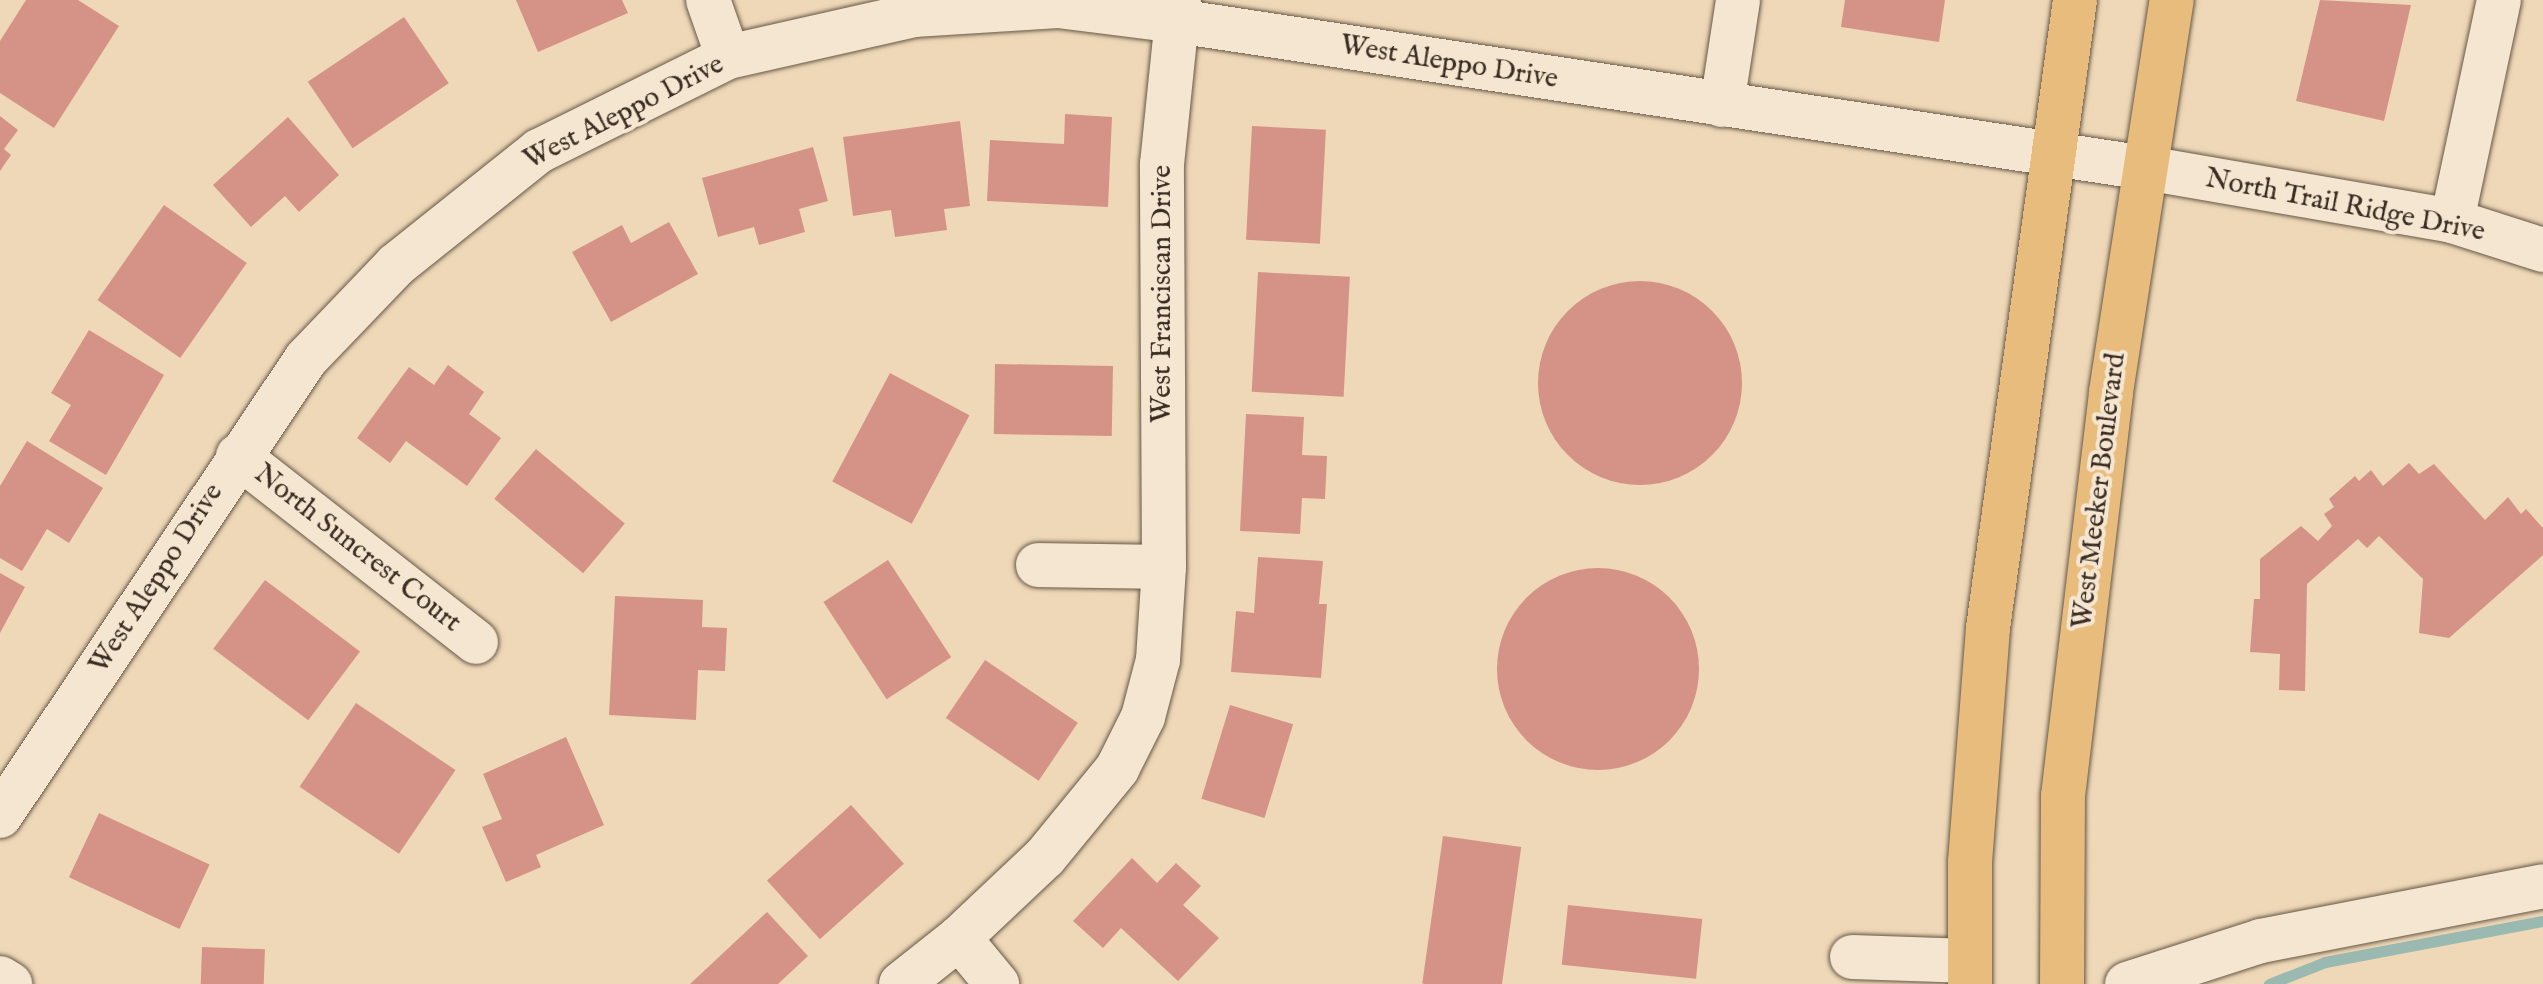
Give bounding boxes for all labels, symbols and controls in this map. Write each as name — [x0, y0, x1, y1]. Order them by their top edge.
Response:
street label: West Aleppo Drive — [1338, 29, 1560, 97]
street label: West Aleppo Drive — [518, 48, 730, 178]
street label: North Trail Ridge Drive — [2202, 162, 2488, 250]
street label: West Franciscan Drive — [1146, 165, 1180, 423]
street label: West Meeker Boulevard — [2066, 351, 2134, 631]
street label: North Suncrest Court — [247, 458, 467, 640]
street label: West Aleppo Drive — [83, 478, 231, 680]

